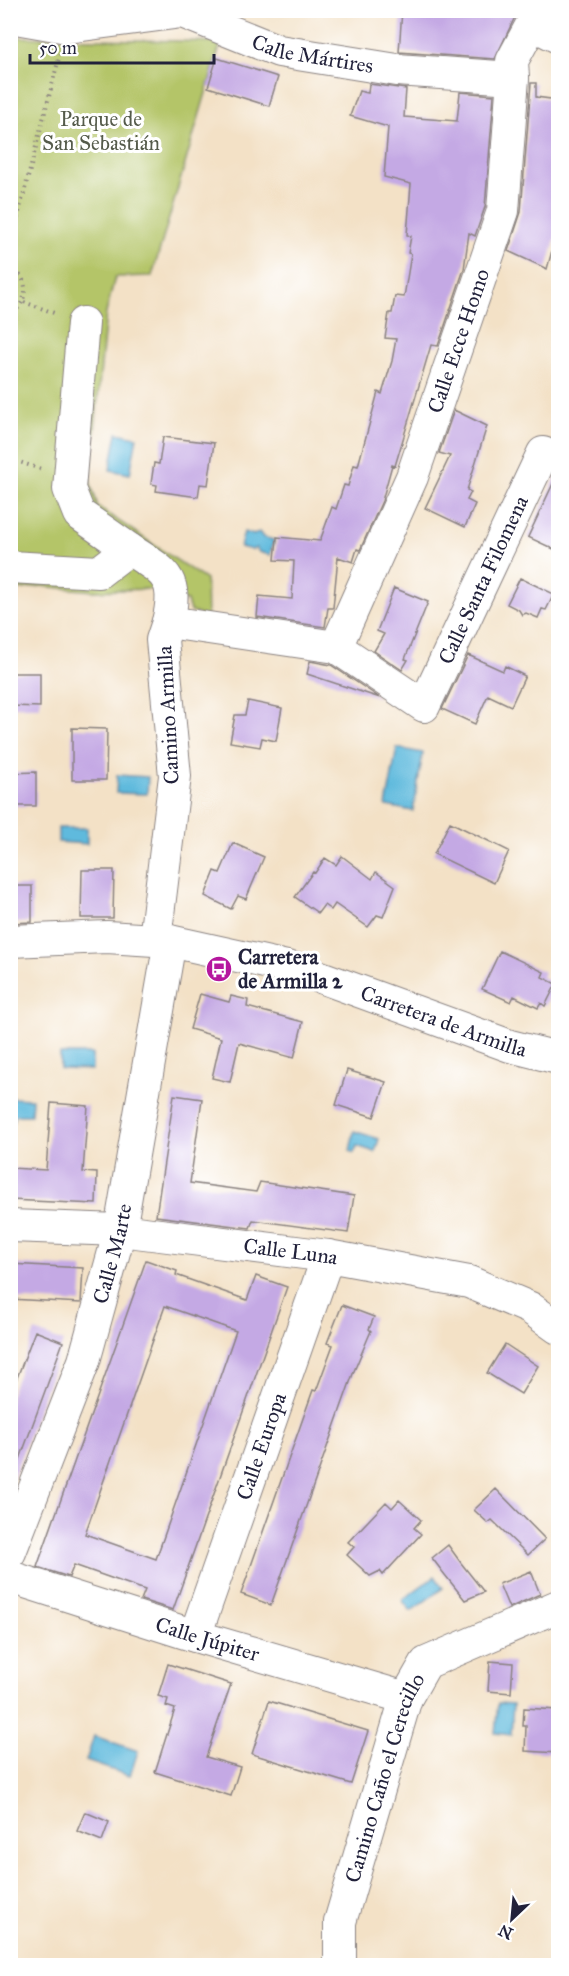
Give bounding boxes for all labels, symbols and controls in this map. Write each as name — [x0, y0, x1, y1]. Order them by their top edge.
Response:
scale bar — [30, 27, 214, 65]
street label: Calle Mártires — [248, 28, 375, 79]
text: 50 m — [39, 37, 77, 59]
park label: Parque de San Sebastián — [42, 106, 160, 156]
street label: Calle Ecce Homo — [422, 265, 495, 416]
street label: Calle Santa Filomena — [433, 491, 534, 668]
street label: Camino Armilla — [151, 645, 185, 785]
place label: Carretera de Armilla 2 — [238, 944, 343, 994]
bus stop icon: Carretera de Armilla 2 — [204, 954, 234, 984]
street label: Carretera de Armilla — [357, 980, 529, 1063]
street label: Calle Marte — [87, 1201, 137, 1307]
street label: Calle Luna — [242, 1233, 340, 1271]
street label: Calle Europa — [231, 1389, 292, 1503]
street label: Calle Júpiter — [152, 1611, 263, 1667]
street label: Camino Caño el Cerecillo — [339, 1668, 431, 1886]
north arrow — [482, 1889, 542, 1949]
text: N — [495, 1920, 516, 1944]

